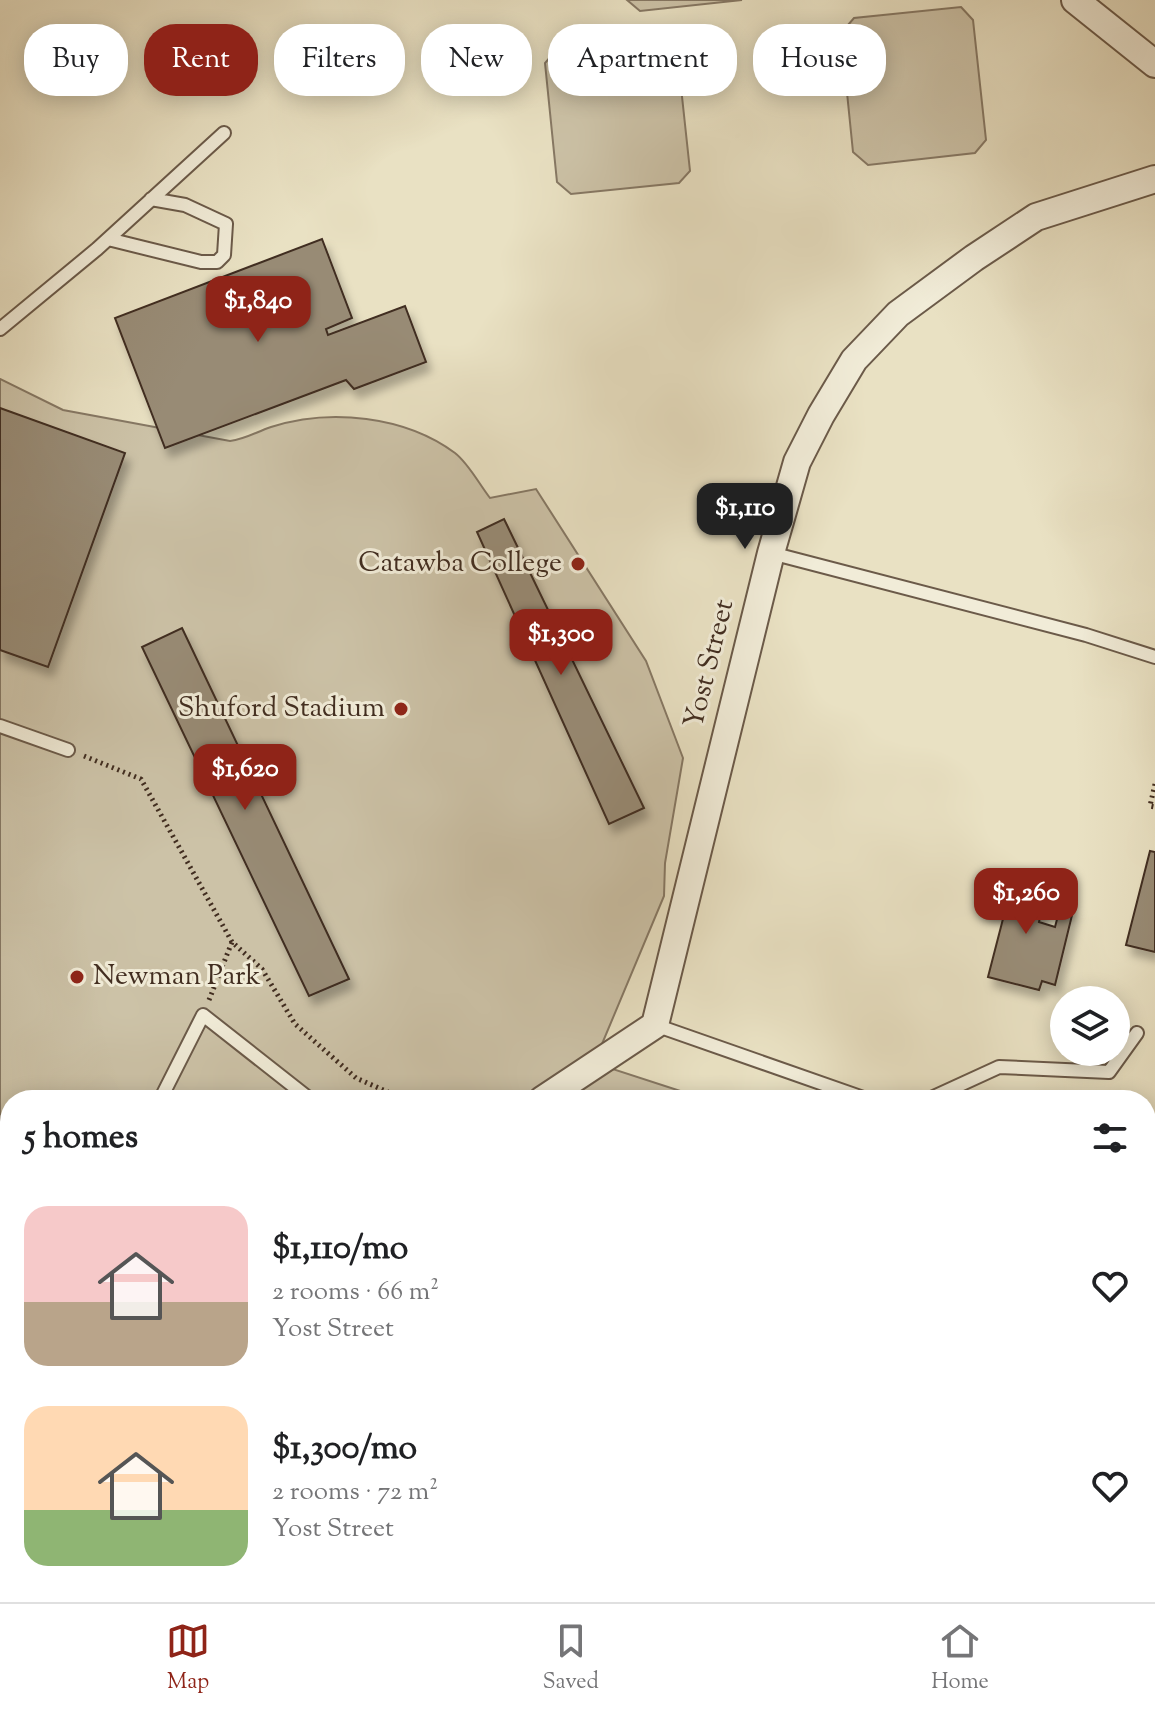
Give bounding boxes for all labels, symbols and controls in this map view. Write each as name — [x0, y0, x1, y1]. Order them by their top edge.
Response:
chip: Buy — [24, 24, 128, 96]
chip: Rent — [144, 24, 258, 96]
chip: Filters — [274, 24, 405, 96]
chip: New — [421, 24, 532, 96]
chip: Apartment — [548, 24, 737, 96]
chip: House — [753, 24, 886, 96]
pin: $1,840 — [193, 276, 323, 344]
text: $1,840 — [224, 283, 292, 320]
pin: $1,110 — [680, 483, 810, 551]
text: $1,110 — [715, 490, 775, 527]
place label: Catawba College — [358, 544, 562, 584]
marker: Catawba College — [569, 555, 587, 573]
street label: Yost Street — [675, 595, 745, 733]
pin: $1,300 — [496, 609, 626, 677]
text: $1,300 — [528, 616, 594, 653]
place label: Shuford Stadium — [178, 689, 385, 729]
marker: Shuford Stadium — [392, 700, 410, 718]
pin: $1,620 — [180, 744, 310, 812]
text: $1,620 — [211, 751, 279, 788]
pin: $1,260 — [961, 868, 1091, 936]
text: $1,260 — [992, 875, 1060, 912]
place label: Newman Park — [93, 957, 261, 997]
marker: Newman Park — [68, 968, 86, 986]
map controls — [1050, 986, 1130, 1066]
button: layers — [1050, 986, 1130, 1066]
text: 5 homes — [24, 1114, 138, 1163]
icon: filters — [1088, 1116, 1132, 1160]
text: $1,110/mo — [272, 1225, 408, 1274]
icon: home — [88, 1238, 184, 1334]
icon: heart — [1088, 1264, 1132, 1308]
text: 2 rooms · 66 m² — [272, 1274, 439, 1311]
text: Yost Street — [272, 1311, 394, 1348]
text: $1,300/mo — [272, 1425, 417, 1474]
icon: home — [88, 1438, 184, 1534]
icon: heart — [1088, 1464, 1132, 1508]
text: 2 rooms · 72 m² — [272, 1474, 438, 1511]
text: Yost Street — [272, 1511, 394, 1548]
tab: Map — [166, 1619, 210, 1699]
tab: Saved — [542, 1619, 599, 1699]
tab: Home — [931, 1619, 989, 1699]

